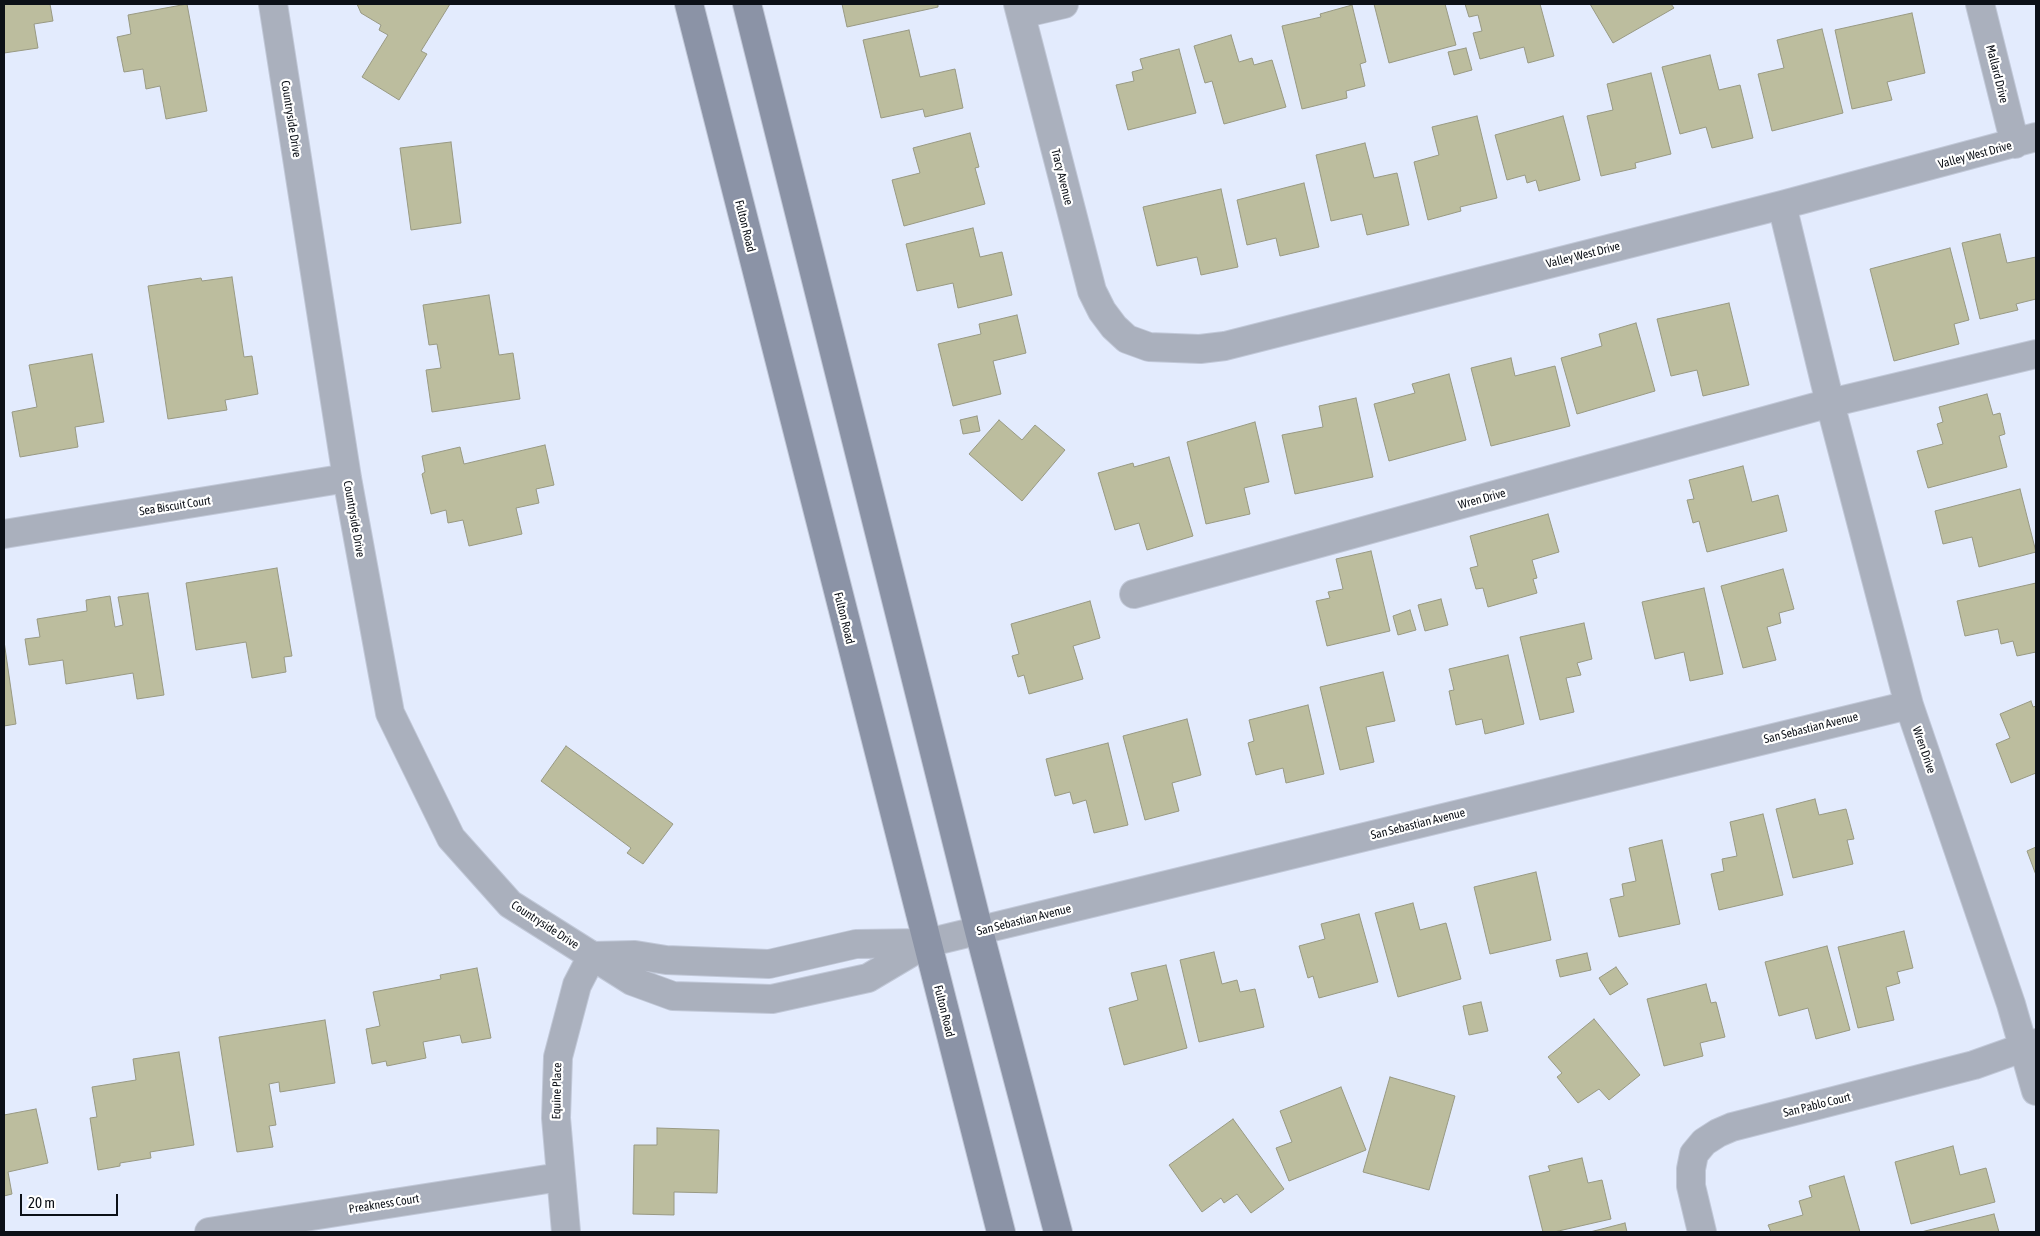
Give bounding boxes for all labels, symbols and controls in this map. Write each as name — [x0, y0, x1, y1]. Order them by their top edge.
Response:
street label: Mallard Drive — [1983, 43, 2011, 105]
street label: Countryside Drive — [278, 80, 304, 158]
street label: Valley West Drive — [1937, 138, 2013, 172]
street label: Tracy Avenue — [1048, 147, 1076, 207]
street label: Fulton Road — [732, 199, 758, 253]
street label: Valley West Drive — [1545, 239, 1621, 271]
street label: Countryside Drive — [340, 480, 368, 558]
street label: Wren Drive — [1457, 486, 1507, 512]
street label: Sea Biscuit Court — [138, 493, 212, 519]
street label: Fulton Road — [831, 591, 857, 645]
street label: San Sebastian Avenue — [1762, 709, 1860, 747]
street label: Wren Drive — [1909, 725, 1939, 775]
street label: San Sebastian Avenue — [1369, 805, 1467, 843]
street label: Countryside Drive — [509, 898, 581, 952]
street label: San Sebastian Avenue — [975, 901, 1073, 939]
street label: Fulton Road — [931, 984, 957, 1038]
street label: Equine Place — [549, 1062, 565, 1120]
street label: San Pablo Court — [1782, 1090, 1852, 1120]
scale bar — [22, 1184, 120, 1216]
street label: Preakness Court — [348, 1191, 420, 1217]
text: 20 m — [28, 1194, 55, 1211]

